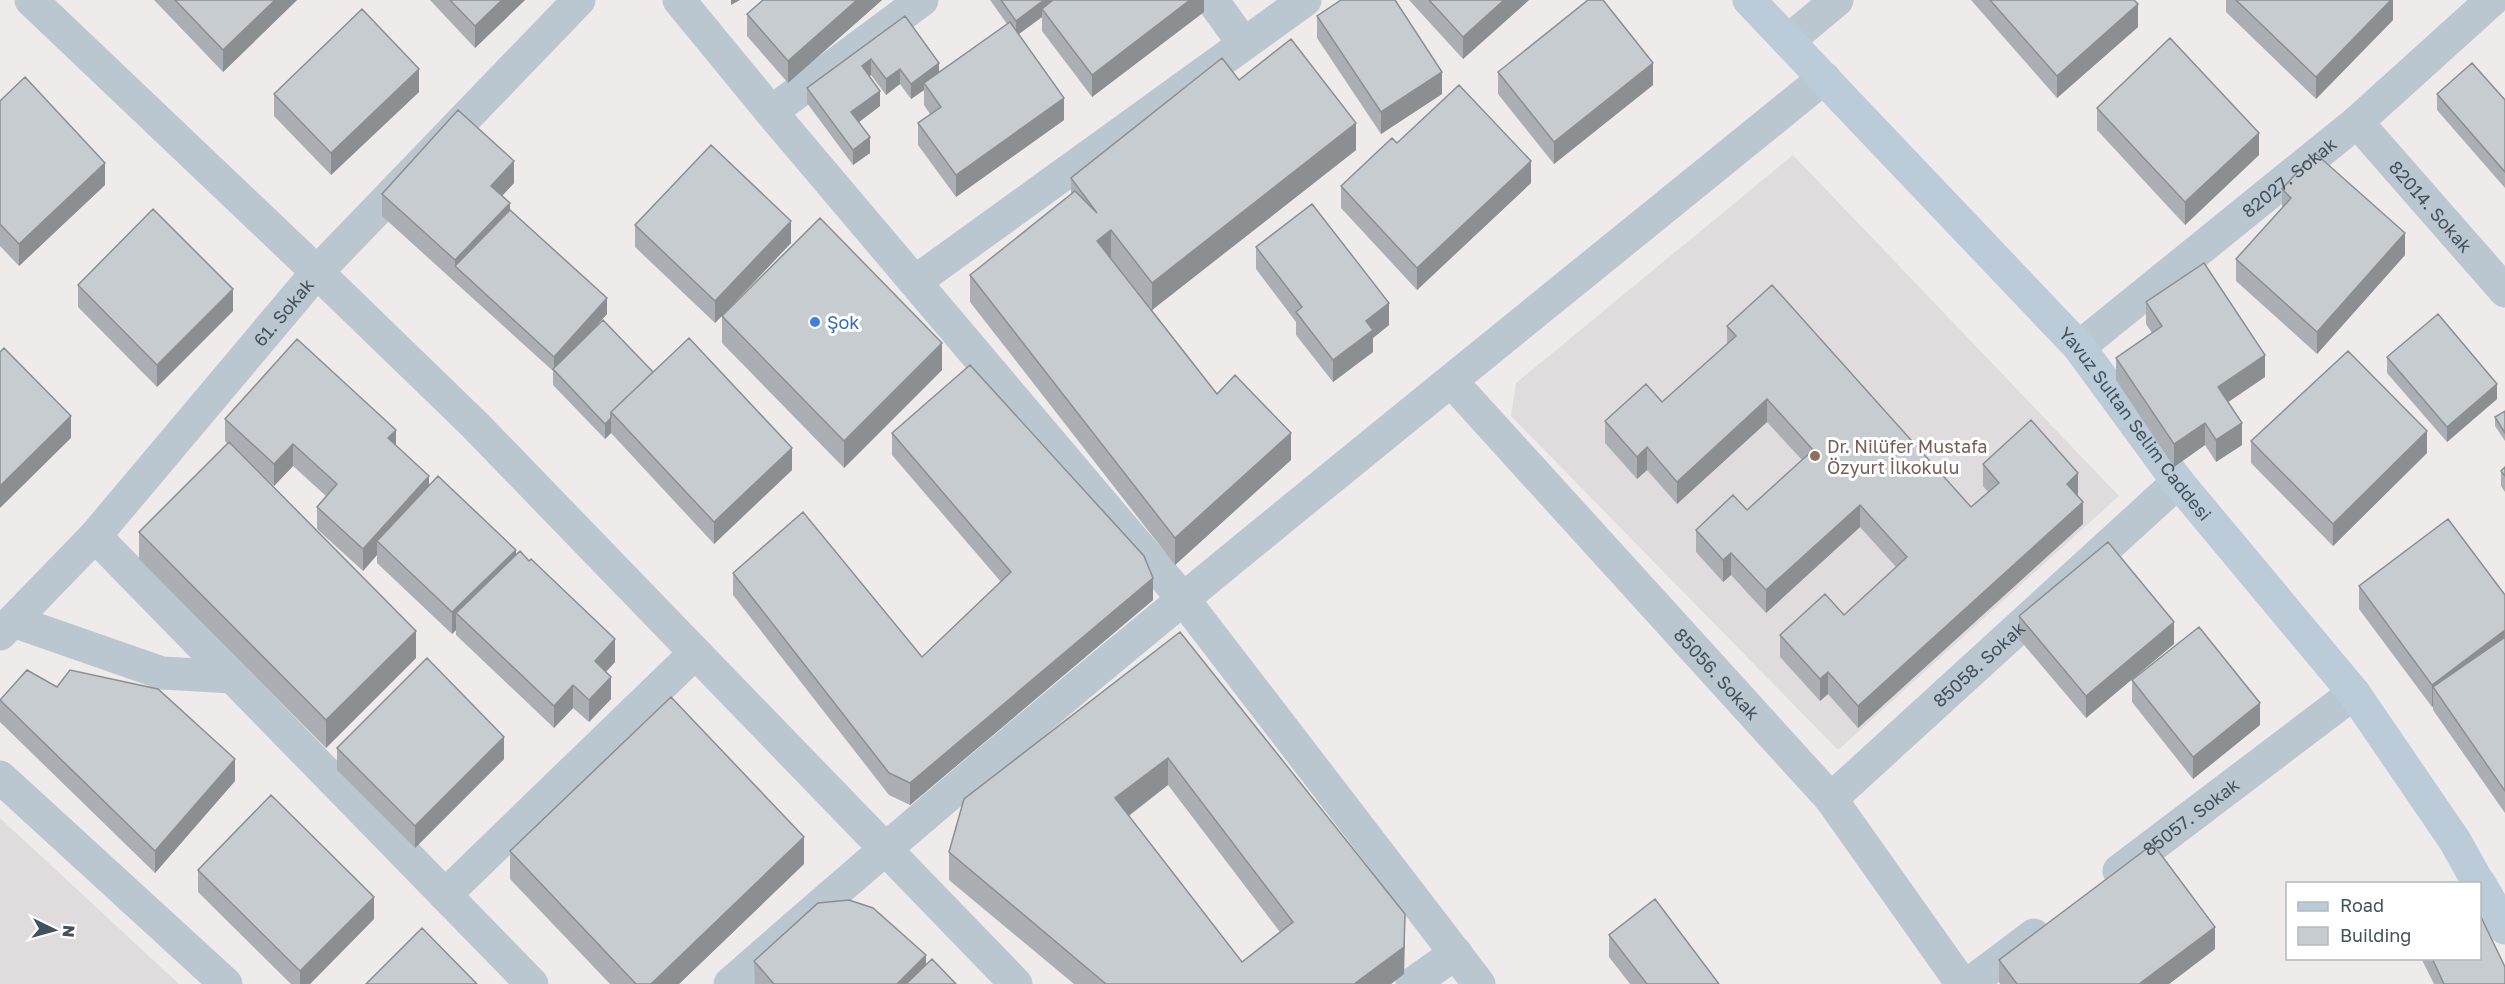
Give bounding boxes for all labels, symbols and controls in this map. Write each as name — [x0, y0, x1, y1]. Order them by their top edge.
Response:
street label: 82027. Sokak — [2237, 132, 2341, 222]
street label: 82014. Sokak — [2385, 156, 2477, 257]
street label: 61. Sokak — [248, 274, 318, 351]
place label: Şok — [827, 311, 860, 333]
marker: Şok — [808, 315, 822, 329]
street label: Yavuz Sultan Selim Caddesi — [2055, 322, 2216, 525]
place label: Dr. Nilüfer Mustafa Özyurt İlkokulu — [1827, 435, 1988, 478]
marker: Dr. Nilüfer Mustafa Özyurt İlkokulu — [1808, 449, 1822, 463]
street label: 85058. Sokak — [1928, 617, 2029, 712]
street label: 85056. Sokak — [1670, 623, 1764, 724]
street label: 85057. Sokak — [2138, 773, 2243, 860]
legend — [2286, 882, 2481, 960]
text: Road — [2340, 894, 2384, 916]
north arrow — [24, 900, 84, 960]
text: N — [58, 924, 79, 938]
text: Building — [2340, 924, 2411, 946]

